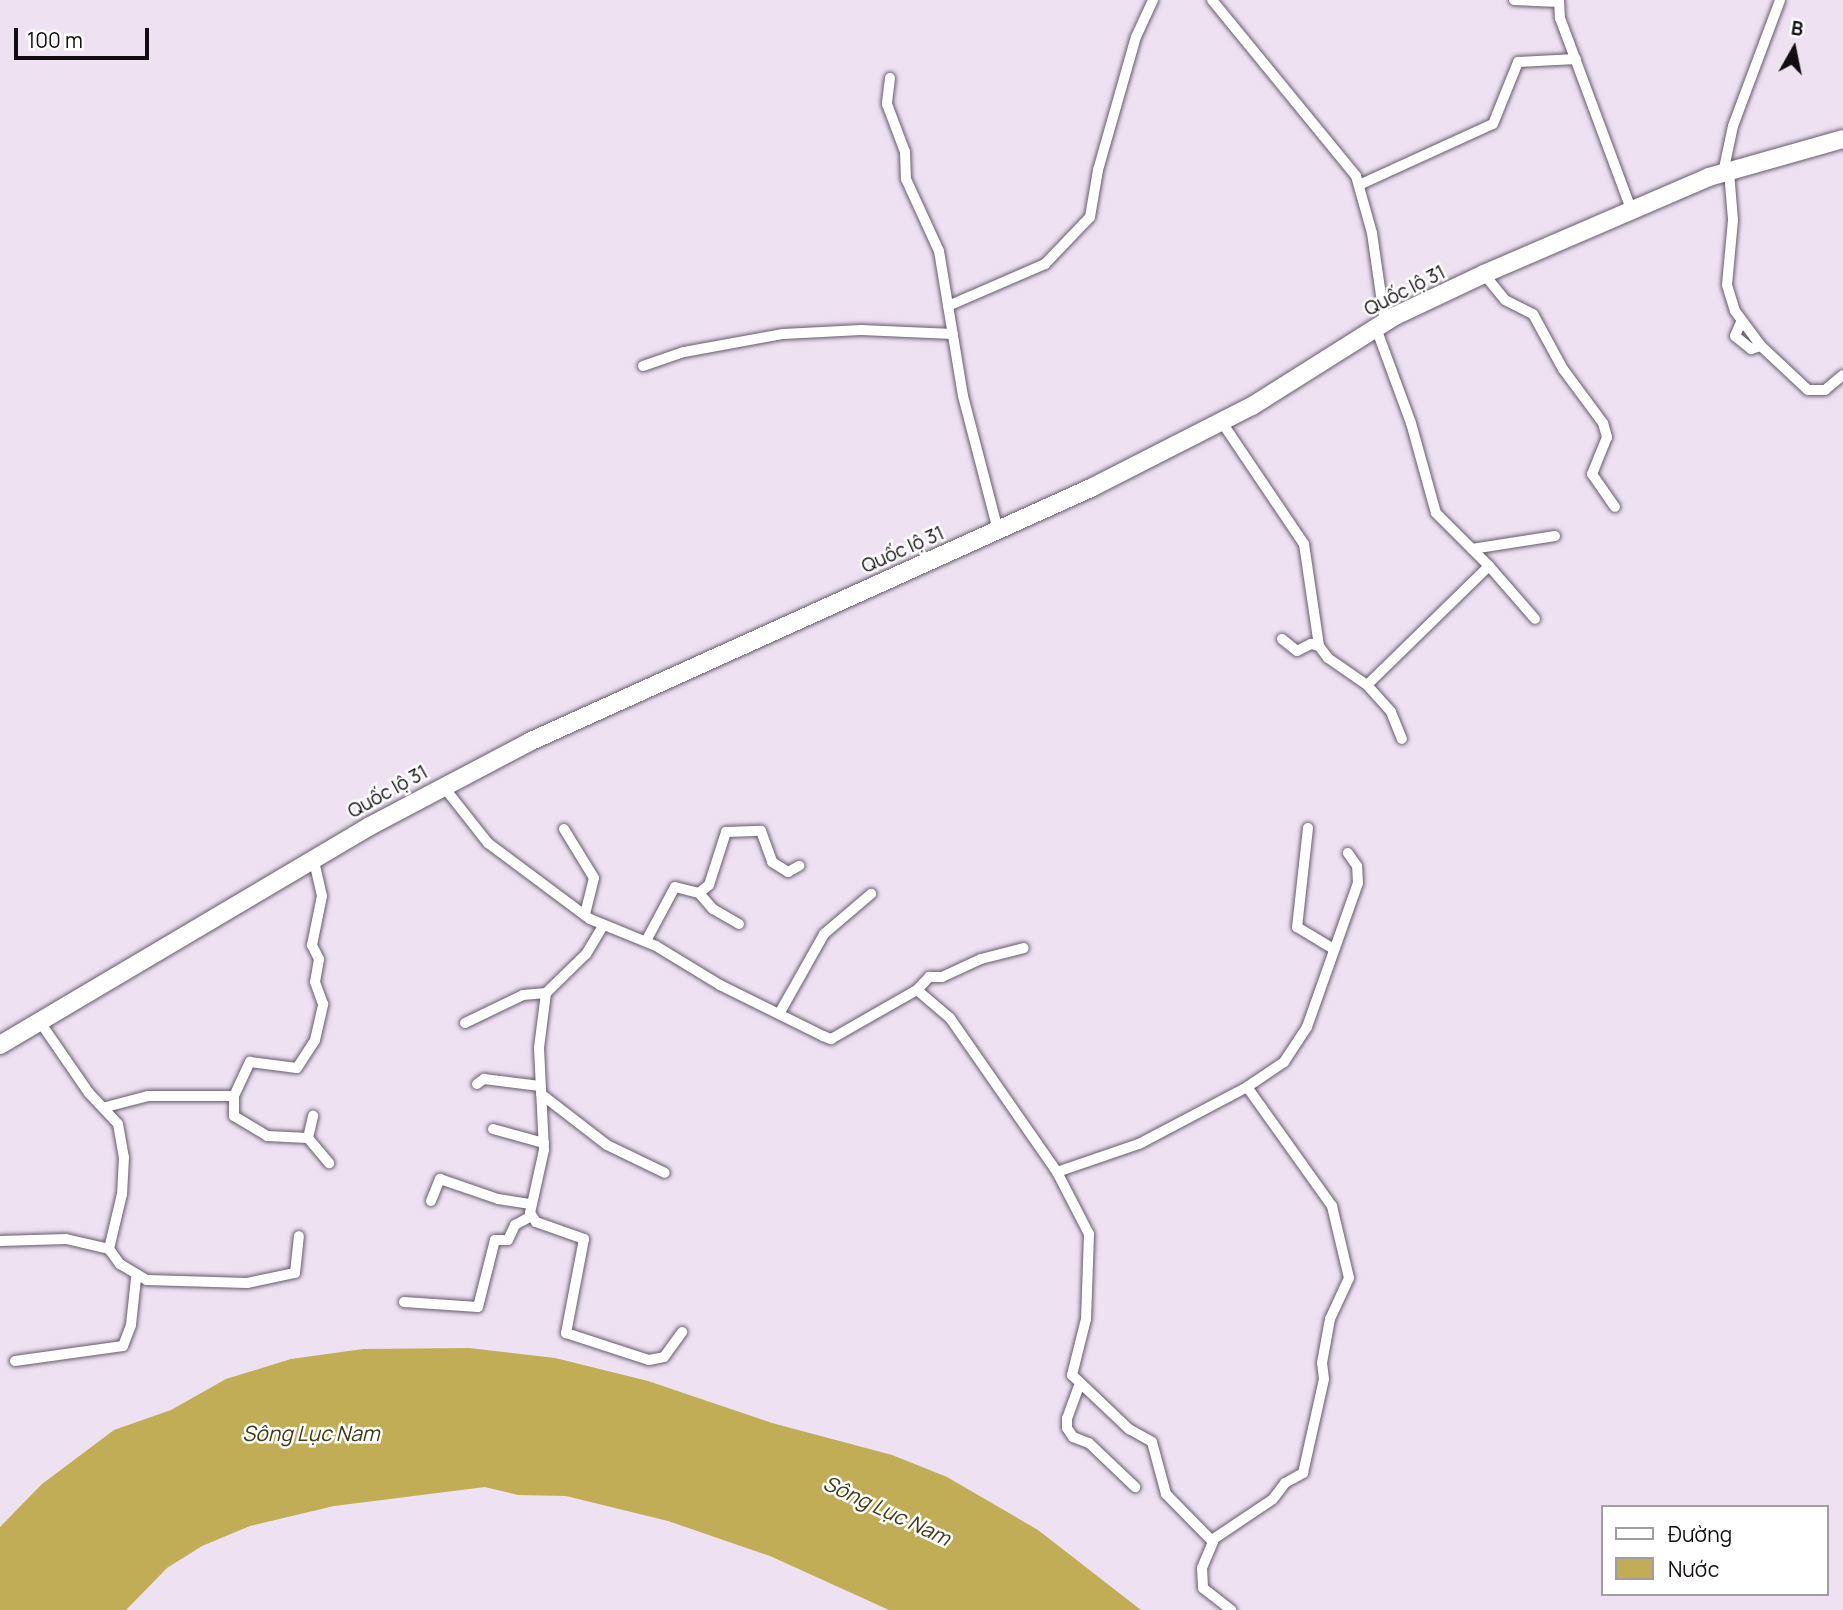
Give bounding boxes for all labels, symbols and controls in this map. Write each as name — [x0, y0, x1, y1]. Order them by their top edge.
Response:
scale bar — [18, 14, 152, 58]
north arrow — [1759, 14, 1829, 84]
text: B — [1789, 14, 1805, 42]
text: 100 m — [27, 26, 83, 54]
street label: Quốc lộ 31 — [1361, 261, 1449, 321]
street label: Quốc lộ 31 — [858, 522, 948, 578]
street label: Quốc lộ 31 — [344, 761, 432, 823]
water label: Sông Lục Nam — [242, 1420, 380, 1446]
water label: Sông Lục Nam — [819, 1470, 955, 1550]
legend — [1602, 1505, 1829, 1596]
text: Đường — [1668, 1520, 1732, 1548]
text: Nước — [1668, 1555, 1719, 1583]

